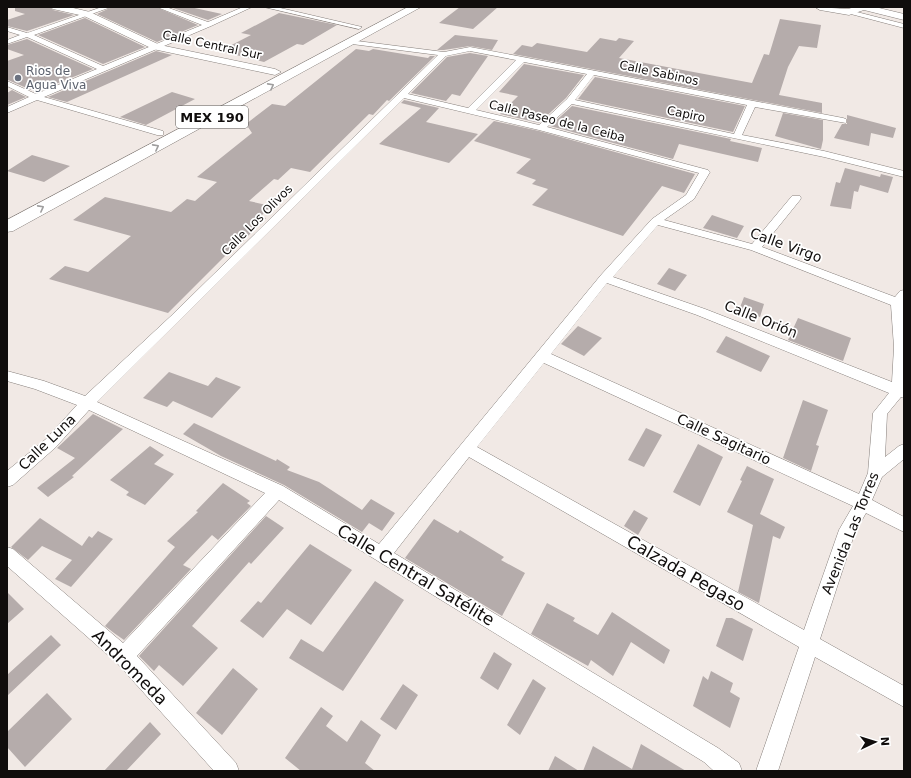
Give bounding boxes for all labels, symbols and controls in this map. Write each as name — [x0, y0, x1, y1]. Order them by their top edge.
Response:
street label: Calle Central Sur — [161, 28, 263, 62]
street label: Calle Sabinos — [618, 58, 700, 88]
place label: Rios de Agua Viva — [26, 64, 86, 92]
marker: Rios de Agua Viva — [13, 73, 23, 83]
one-way arrow — [266, 83, 274, 90]
street label: Calle Paseo de la Ceiba — [487, 97, 627, 145]
street label: Capiro — [666, 103, 706, 125]
road number: MEX 190 — [176, 106, 248, 128]
one-way arrow — [152, 144, 159, 152]
street label: Calle Los Olivos — [219, 182, 295, 258]
one-way arrow — [37, 206, 45, 213]
street label: Calle Virgo — [748, 225, 824, 265]
street label: Calle Orión — [722, 297, 800, 341]
street label: Calle Sagitario — [675, 410, 773, 468]
street label: Calle Luna — [15, 411, 79, 473]
street label: Avenida Las Torres — [818, 470, 882, 596]
street label: Calle Central Satélite — [334, 520, 498, 630]
street label: Calzada Pegaso — [623, 531, 749, 615]
street label: Andromeda — [88, 625, 172, 709]
north arrow — [855, 722, 895, 762]
text: N — [878, 736, 891, 746]

